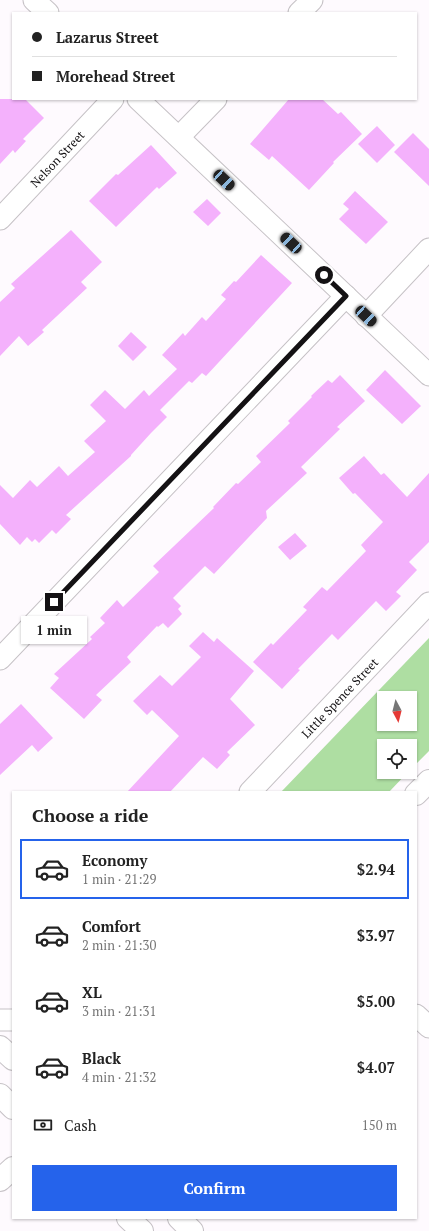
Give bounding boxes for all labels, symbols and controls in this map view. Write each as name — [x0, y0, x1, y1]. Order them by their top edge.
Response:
text: Lazarus Street — [56, 27, 159, 47]
text: Morehead Street — [56, 66, 175, 86]
street label: Nelson Street — [27, 127, 88, 190]
car — [211, 167, 237, 193]
car — [278, 230, 304, 256]
route start — [315, 266, 333, 284]
car — [353, 303, 379, 329]
route end — [45, 593, 63, 611]
callout: 1 min — [21, 616, 87, 644]
text: 1 min — [36, 621, 72, 639]
street label: Little Spence Street — [298, 654, 381, 741]
north arrow — [377, 691, 417, 731]
map controls — [377, 691, 417, 779]
button: locate — [377, 739, 417, 779]
text: Choose a ride — [32, 803, 148, 827]
text: Economy — [82, 850, 147, 870]
icon: car — [34, 851, 70, 887]
text: $2.94 — [357, 859, 395, 879]
text: 1 min · 21:29 — [82, 870, 156, 888]
text: Comfort — [82, 916, 141, 936]
icon: car — [34, 917, 70, 953]
text: $3.97 — [357, 925, 395, 945]
text: 2 min · 21:30 — [82, 936, 156, 954]
text: XL — [82, 982, 102, 1002]
icon: car — [34, 983, 70, 1019]
text: $5.00 — [357, 991, 395, 1011]
text: 3 min · 21:31 — [82, 1002, 156, 1020]
text: Black — [82, 1048, 121, 1068]
icon: car — [34, 1049, 70, 1085]
text: $4.07 — [357, 1057, 395, 1077]
text: 4 min · 21:32 — [82, 1068, 156, 1086]
icon: cash — [32, 1114, 54, 1136]
text: Cash — [64, 1115, 97, 1135]
text: 150 m — [362, 1116, 397, 1134]
button: Confirm — [32, 1165, 397, 1211]

